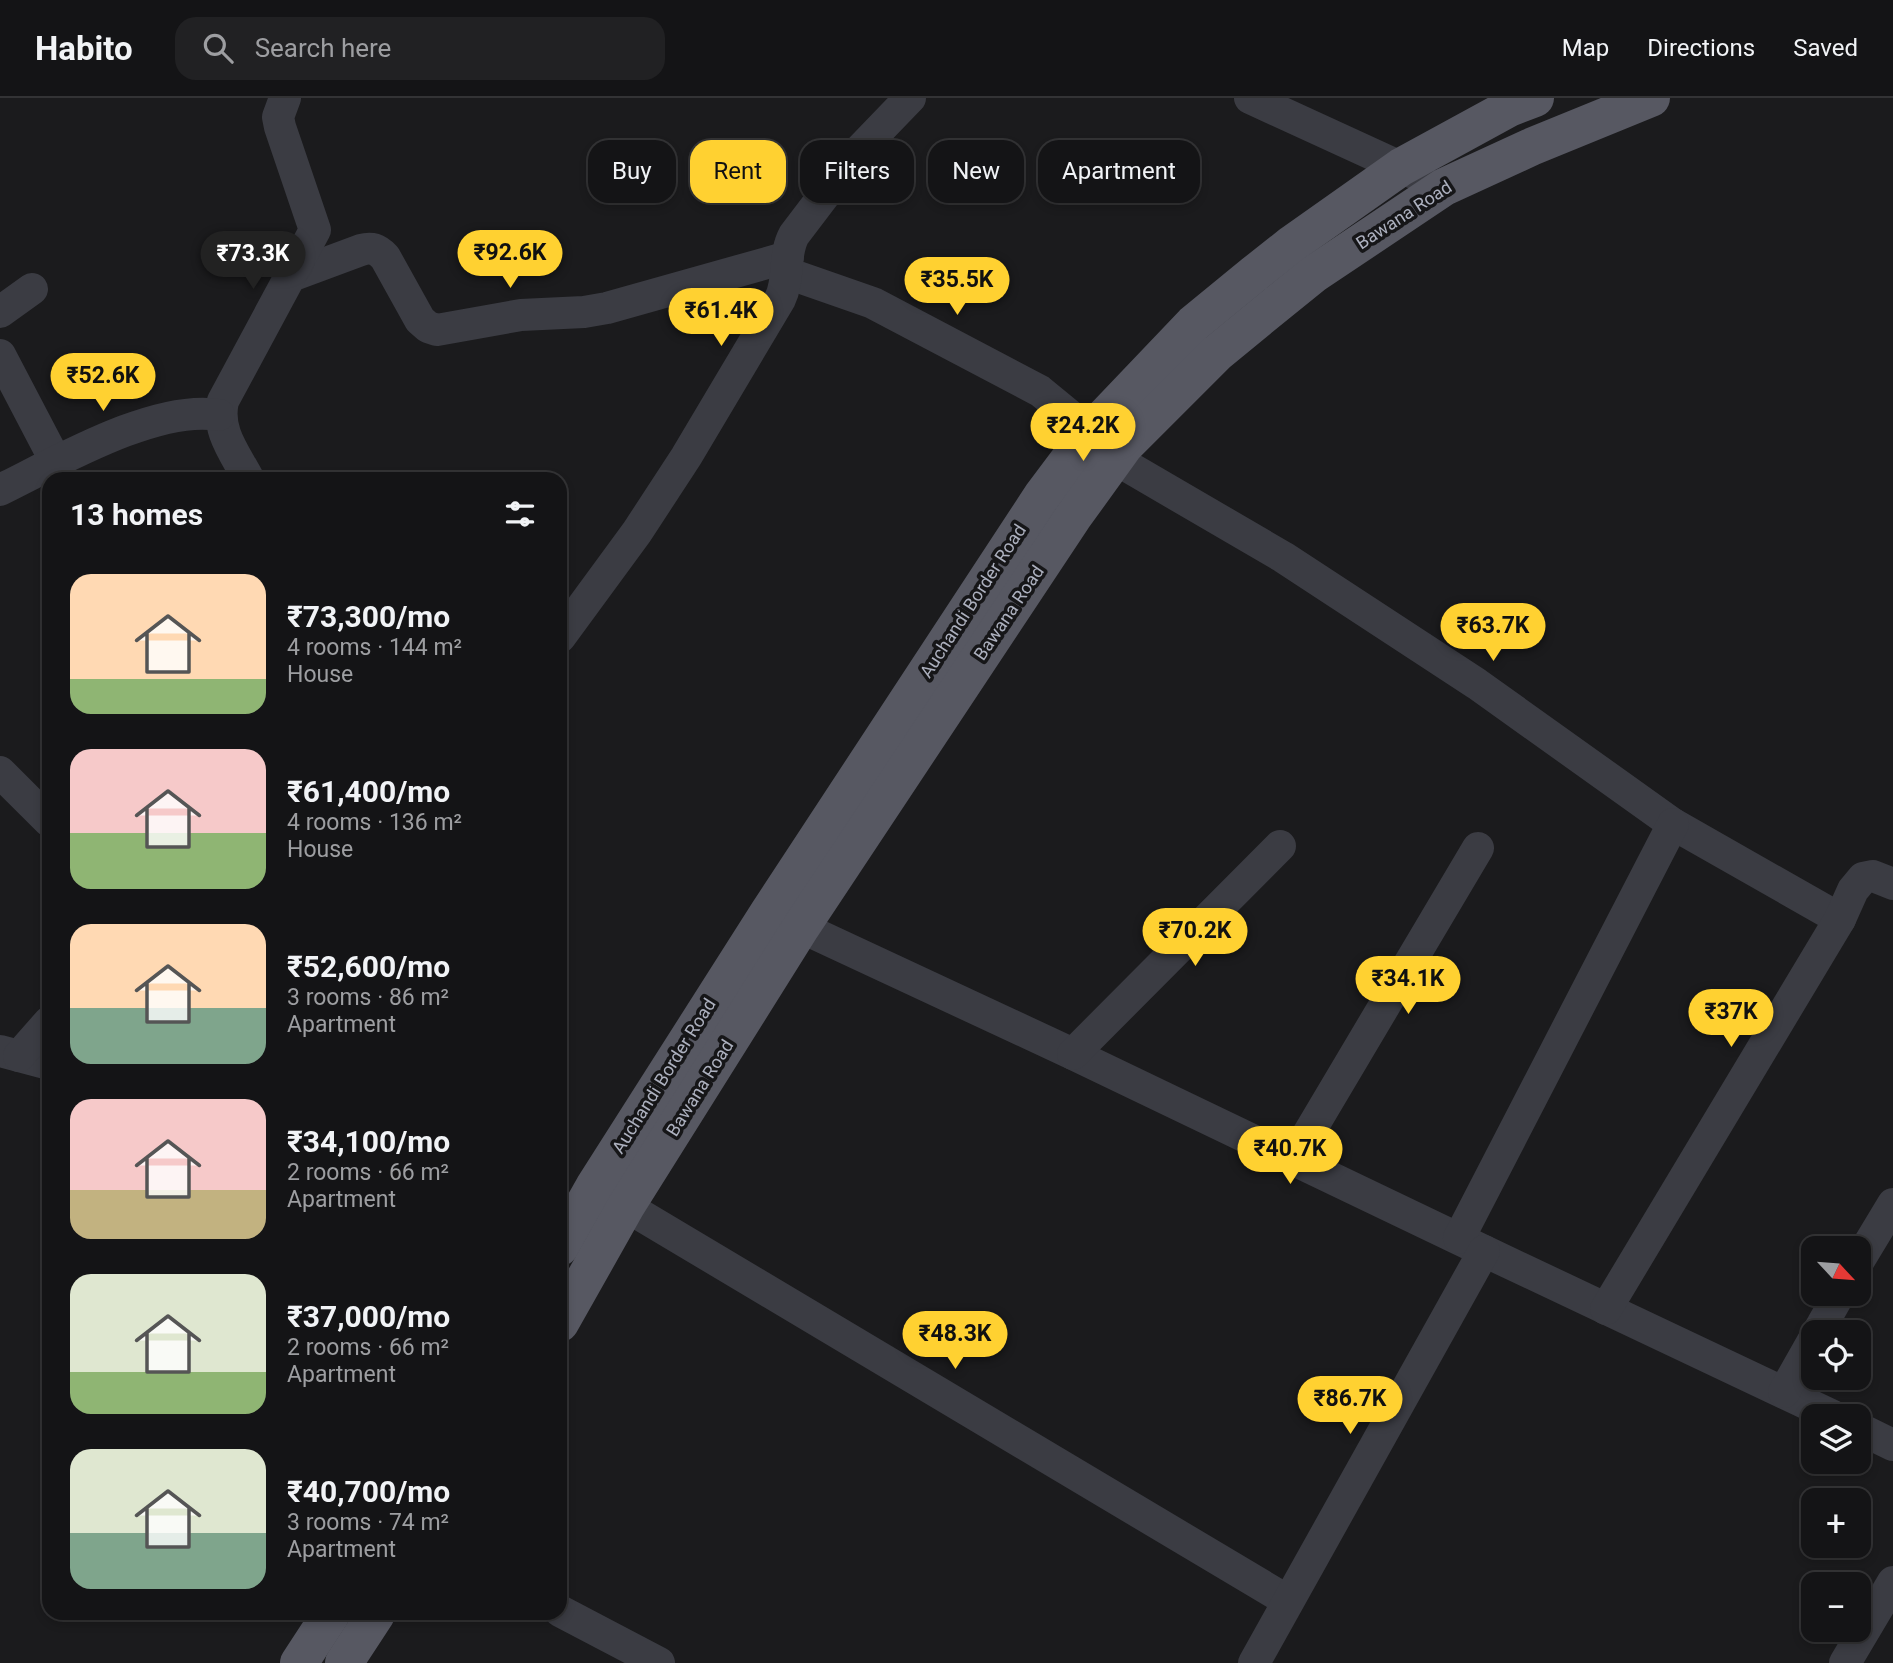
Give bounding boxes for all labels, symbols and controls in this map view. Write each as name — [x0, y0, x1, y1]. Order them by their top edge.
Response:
search box — [175, 17, 665, 80]
text: Habito — [35, 29, 133, 68]
icon: search — [199, 29, 237, 67]
text: Search here — [255, 33, 391, 63]
text: Map — [1562, 34, 1609, 62]
text: Directions — [1647, 34, 1755, 62]
text: Saved — [1793, 34, 1858, 62]
chip: Buy — [588, 140, 676, 203]
chip: Rent — [690, 140, 786, 203]
chip: Filters — [800, 140, 914, 203]
chip: New — [928, 140, 1024, 203]
chip: Apartment — [1038, 140, 1200, 203]
street label: Bawana Road — [1352, 176, 1456, 253]
pin: ₹92.6K — [453, 230, 567, 290]
pin: ₹73.3K — [196, 232, 310, 291]
text: ₹92.6K — [474, 239, 546, 266]
text: ₹73.3K — [217, 240, 289, 267]
pin: ₹35.5K — [900, 258, 1014, 317]
text: ₹35.5K — [921, 266, 993, 293]
pin: ₹61.4K — [664, 288, 778, 348]
text: ₹61.4K — [685, 297, 757, 324]
pin: ₹52.6K — [46, 354, 160, 413]
text: ₹52.6K — [67, 362, 139, 389]
pin: ₹24.2K — [1026, 404, 1140, 463]
text: ₹24.2K — [1047, 412, 1119, 439]
icon: filters — [501, 495, 539, 533]
text: 13 homes — [70, 497, 203, 532]
street label: Auchandi Border Road — [915, 520, 1030, 681]
street label: Bawana Road — [969, 561, 1048, 664]
text: ₹73,300/mo — [287, 599, 450, 634]
icon: home — [126, 602, 210, 686]
pin: ₹63.7K — [1436, 603, 1550, 663]
text: ₹63.7K — [1457, 612, 1529, 639]
text: 4 rooms · 144 m² — [287, 634, 462, 661]
text: House — [287, 661, 353, 688]
text: ₹61,400/mo — [287, 774, 450, 809]
icon: home — [126, 777, 210, 861]
text: 4 rooms · 136 m² — [287, 809, 462, 836]
text: House — [287, 836, 353, 863]
pin: ₹70.2K — [1138, 908, 1252, 968]
text: ₹70.2K — [1159, 917, 1231, 944]
text: ₹52,600/mo — [287, 949, 450, 984]
icon: home — [126, 952, 210, 1036]
pin: ₹34.1K — [1351, 956, 1465, 1016]
text: ₹34.1K — [1372, 965, 1444, 992]
text: 3 rooms · 86 m² — [287, 984, 449, 1011]
pin: ₹37K — [1690, 990, 1772, 1049]
street label: Auchandi Border Road — [607, 994, 720, 1157]
text: ₹37K — [1704, 998, 1758, 1025]
text: Apartment — [287, 1011, 396, 1038]
street label: Bawana Road — [662, 1036, 738, 1140]
text: ₹34,100/mo — [287, 1124, 450, 1159]
pin: ₹40.7K — [1233, 1126, 1347, 1186]
icon: home — [126, 1127, 210, 1211]
text: ₹40.7K — [1254, 1135, 1326, 1162]
text: 2 rooms · 66 m² — [287, 1159, 449, 1186]
text: Apartment — [287, 1186, 396, 1213]
north arrow — [1801, 1236, 1871, 1306]
map controls — [1801, 1236, 1871, 1642]
text: ₹37,000/mo — [287, 1299, 450, 1334]
icon: home — [126, 1302, 210, 1386]
pin: ₹48.3K — [898, 1312, 1012, 1371]
text: ₹48.3K — [919, 1320, 991, 1347]
button: locate — [1801, 1320, 1871, 1390]
text: 2 rooms · 66 m² — [287, 1334, 449, 1361]
text: Apartment — [287, 1361, 396, 1388]
pin: ₹86.7K — [1293, 1376, 1407, 1436]
text: ₹86.7K — [1314, 1385, 1386, 1412]
button: layers — [1801, 1404, 1871, 1474]
text: ₹40,700/mo — [287, 1474, 450, 1509]
icon: home — [126, 1477, 210, 1561]
button: + — [1801, 1488, 1871, 1558]
text: 3 rooms · 74 m² — [287, 1509, 449, 1536]
text: Apartment — [287, 1536, 396, 1563]
button: − — [1801, 1572, 1871, 1642]

